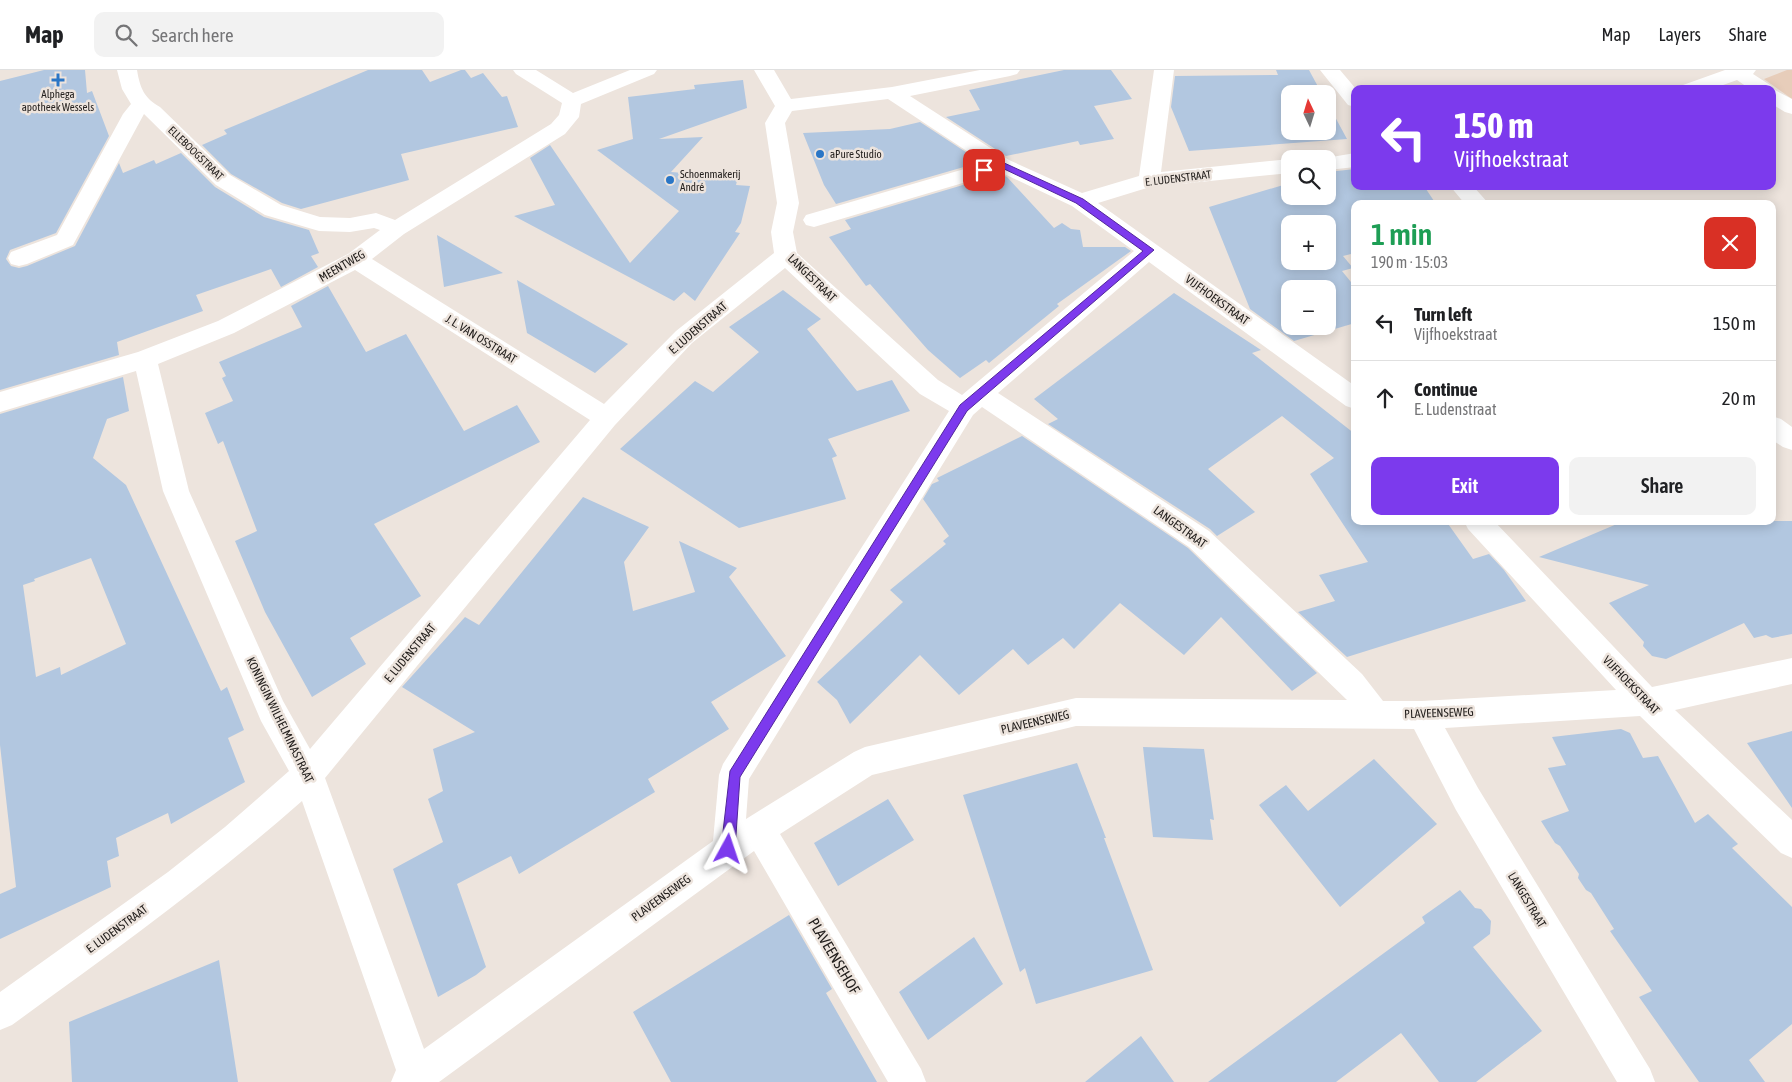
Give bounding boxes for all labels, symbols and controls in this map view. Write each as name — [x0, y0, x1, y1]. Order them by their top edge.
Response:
search box — [94, 12, 444, 57]
text: Map — [25, 21, 64, 48]
icon: search — [112, 21, 140, 49]
text: Search here — [152, 24, 234, 46]
text: Map — [1601, 24, 1630, 45]
text: Layers — [1658, 24, 1701, 45]
text: Share — [1729, 24, 1767, 45]
marker: Alphega apotheek Wessels — [52, 74, 64, 86]
north arrow — [1281, 85, 1336, 140]
map controls — [1281, 85, 1336, 335]
place label: Alphega apotheek Wessels — [22, 88, 94, 113]
icon: left — [1371, 105, 1436, 170]
text: 150 m — [1454, 105, 1533, 145]
street label: ELLEBOOGSTRAAT — [166, 124, 226, 182]
text: Vijfhoekstraat — [1454, 146, 1569, 172]
marker: aPure Studio — [814, 148, 826, 160]
place label: aPure Studio — [830, 148, 882, 160]
pin — [963, 149, 1005, 191]
button: search — [1281, 150, 1336, 205]
icon: arrive — [970, 156, 998, 184]
place label: Schoenmakerij André — [680, 168, 740, 193]
street label: E. LUDENSTRAAT — [1144, 168, 1212, 188]
marker: Schoenmakerij André — [664, 174, 676, 186]
button: + — [1281, 215, 1336, 270]
text: 1 min — [1371, 217, 1432, 251]
button: close — [1704, 217, 1756, 269]
street label: MEENTWEG — [317, 247, 367, 285]
street label: LANGESTRAAT — [785, 251, 840, 305]
text: 190 m · 15:03 — [1371, 253, 1448, 271]
street label: VIJFHOEKSTRAAT — [1182, 272, 1252, 328]
button: − — [1281, 280, 1336, 335]
street label: E. LUDENSTRAAT — [666, 298, 730, 357]
text: Turn left — [1414, 303, 1472, 325]
icon: left — [1371, 309, 1399, 337]
street label: J. L. VAN OSSTRAAT — [443, 312, 520, 367]
text: 150 m — [1713, 312, 1756, 334]
text: Vijfhoekstraat — [1414, 325, 1497, 343]
text: Continue — [1414, 378, 1478, 400]
icon: ahead — [1371, 384, 1399, 412]
text: 20 m — [1722, 387, 1756, 409]
text: E. Ludenstraat — [1414, 400, 1497, 418]
button: Exit — [1371, 457, 1559, 515]
button: Share — [1569, 457, 1756, 515]
street label: LANGESTRAAT — [1151, 503, 1210, 551]
street label: E. LUDENSTRAAT — [381, 620, 439, 685]
street label: VIJFHOEKSTRAAT — [1600, 653, 1663, 718]
street label: KONINGIN WILHELMINASTRAAT — [243, 655, 317, 786]
street label: PLAVEENSEWEG — [1404, 705, 1474, 721]
street label: PLAVEENSEWEG — [999, 707, 1071, 737]
position arrow — [701, 822, 753, 874]
street label: LANGESTRAAT — [1505, 870, 1549, 931]
street label: PLAVEENSEWEG — [629, 872, 693, 924]
street label: E. LUDENSTRAAT — [84, 902, 151, 956]
street label: PLAVEENSEHOF — [805, 915, 864, 997]

